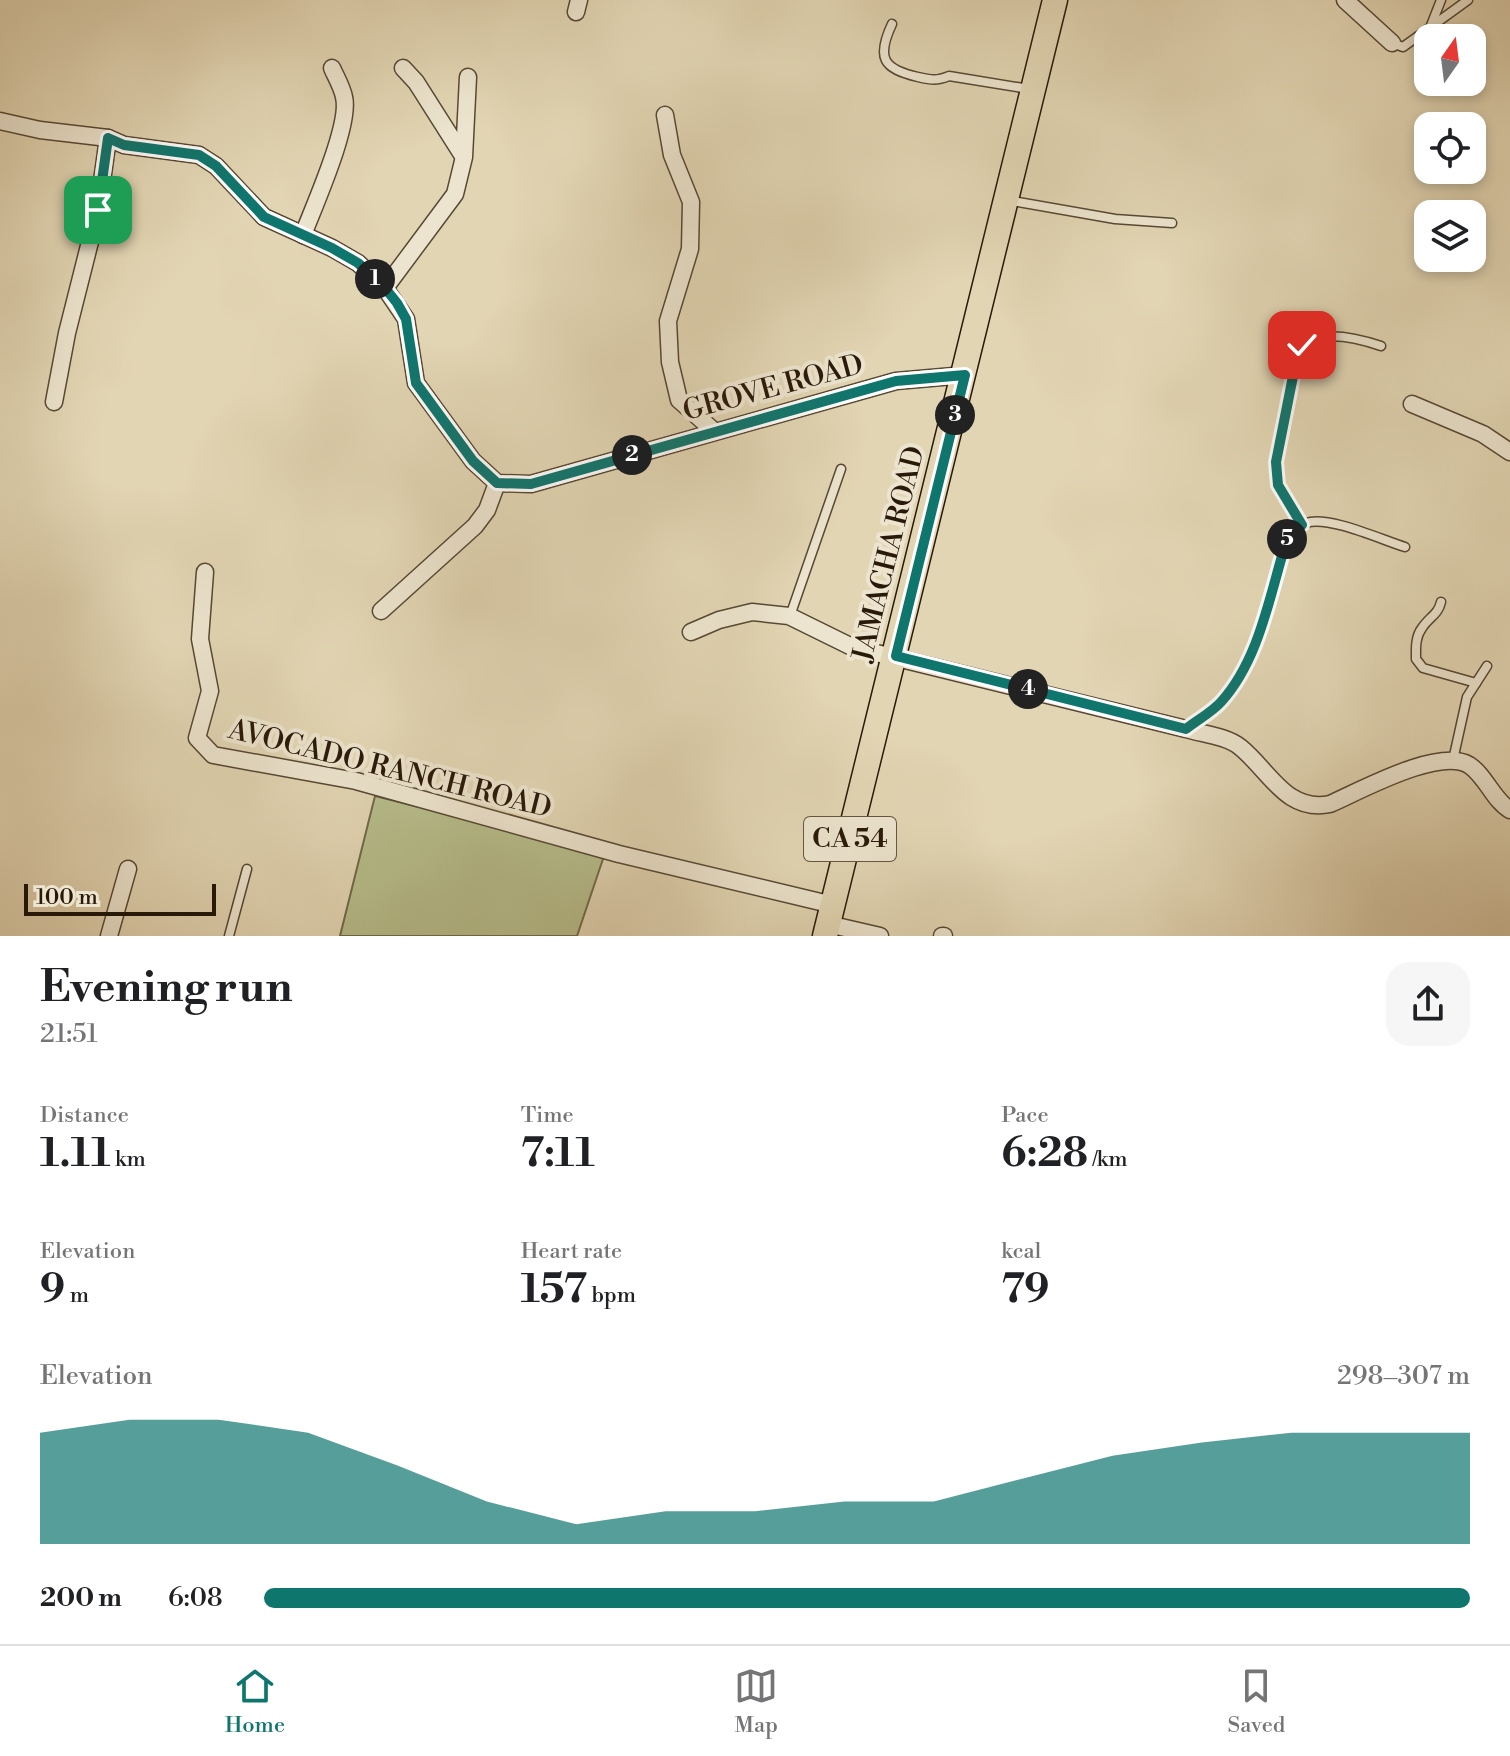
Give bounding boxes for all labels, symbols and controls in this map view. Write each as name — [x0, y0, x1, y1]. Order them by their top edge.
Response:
north arrow — [1414, 24, 1486, 96]
map controls — [1414, 24, 1486, 272]
button: locate — [1414, 112, 1486, 184]
pin — [64, 176, 132, 244]
icon: arrive — [76, 188, 120, 232]
button: layers — [1414, 200, 1486, 272]
pin: 1 — [355, 259, 395, 299]
text: 1 — [370, 265, 380, 292]
pin — [1268, 311, 1336, 379]
icon: check — [1280, 323, 1324, 367]
street label: GROVE ROAD — [679, 347, 867, 429]
pin: 3 — [935, 395, 975, 435]
text: 3 — [948, 401, 962, 428]
pin: 2 — [612, 435, 652, 475]
text: 2 — [625, 441, 639, 468]
street label: JAMACHA ROAD — [845, 443, 933, 666]
pin: 5 — [1267, 519, 1307, 559]
text: 5 — [1280, 525, 1294, 552]
pin: 4 — [1008, 669, 1048, 709]
text: 4 — [1021, 675, 1035, 702]
street label: AVOCADO RANCH ROAD — [224, 712, 555, 826]
road number: CA 54 — [804, 817, 896, 861]
scale bar — [24, 880, 216, 916]
text: 100 m — [36, 884, 98, 911]
text: Evening run — [40, 960, 293, 1015]
button: share — [1386, 962, 1470, 1046]
text: 21:51 — [40, 1018, 98, 1050]
text: Distance — [40, 1102, 129, 1129]
text: Time — [521, 1102, 574, 1129]
text: Pace — [1001, 1102, 1049, 1129]
text: 1.11 — [40, 1129, 110, 1179]
text: 7:11 — [521, 1129, 595, 1179]
text: 6:28 — [1001, 1129, 1088, 1179]
text: km — [110, 1146, 146, 1173]
text: /km — [1088, 1146, 1127, 1173]
text: Elevation — [40, 1238, 135, 1265]
text: Heart rate — [521, 1238, 622, 1265]
text: kcal — [1001, 1238, 1041, 1265]
text: 9 — [40, 1265, 65, 1315]
text: 157 — [521, 1265, 587, 1315]
text: 79 — [1001, 1265, 1050, 1315]
text: m — [65, 1282, 89, 1309]
text: bpm — [587, 1282, 636, 1309]
text: Elevation — [40, 1360, 153, 1392]
text: 298–307 m — [1337, 1360, 1470, 1392]
text: 200 m — [40, 1582, 122, 1614]
text: 6:08 — [168, 1582, 223, 1614]
tab: Home — [225, 1664, 285, 1739]
tab: Map — [734, 1664, 778, 1739]
tab: Saved — [1228, 1664, 1285, 1739]

